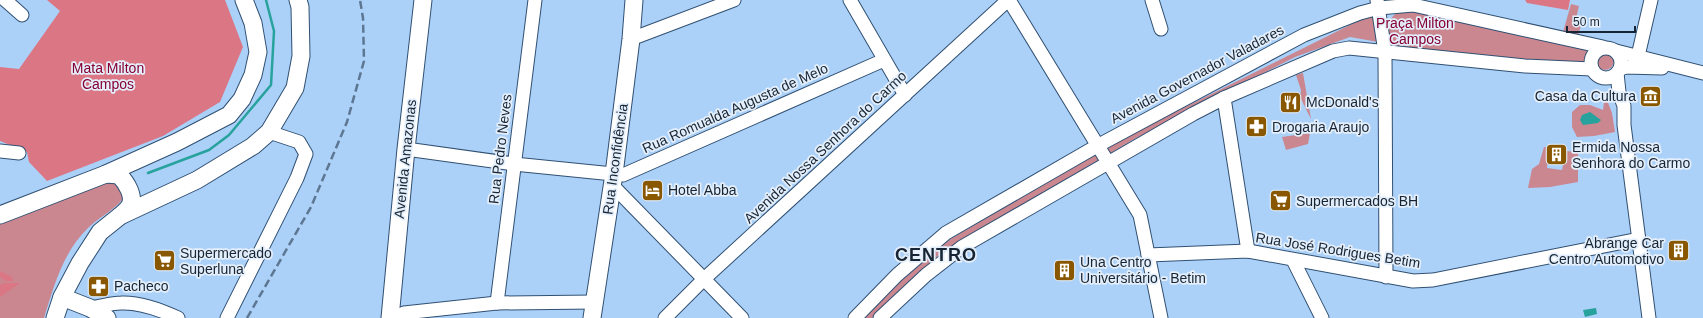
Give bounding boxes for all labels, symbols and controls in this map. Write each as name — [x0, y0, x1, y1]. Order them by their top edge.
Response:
scale bar — [1567, 8, 1635, 34]
park label: Praça Milton Campos — [1376, 15, 1454, 47]
text: 50 m — [1573, 15, 1600, 29]
street label: Avenida Governador Valadares — [1108, 21, 1286, 127]
park label: Mata Milton Campos — [72, 60, 144, 92]
street label: Rua Romualda Augusta de Melo — [640, 60, 831, 156]
street label: Avenida Nossa Senhora do Carmo — [741, 67, 910, 227]
museum icon: Casa da Cultura — [1638, 83, 1664, 109]
place label: Casa da Cultura — [1535, 88, 1636, 104]
restaurant icon: McDonald's — [1277, 89, 1303, 115]
street label: Rua Pedro Neves — [485, 93, 515, 205]
place label: McDonald's — [1306, 94, 1379, 110]
street label: Avenida Amazonas — [391, 99, 419, 219]
street label: Rua Inconfidência — [599, 102, 631, 216]
pharmacy icon: Drogaria Araujo — [1244, 114, 1270, 140]
place label: Drogaria Araujo — [1272, 119, 1369, 135]
place label: Ermida Nossa Senhora do Carmo — [1572, 139, 1691, 171]
building icon: Ermida Nossa Senhora do Carmo — [1543, 142, 1569, 168]
hotel icon: Hotel Abba — [640, 177, 666, 203]
place label: Hotel Abba — [668, 182, 737, 198]
supermarket icon: Supermercados BH — [1268, 188, 1294, 214]
place label: Supermercados BH — [1296, 193, 1418, 209]
street label: Rua José Rodrigues Betim — [1255, 229, 1421, 271]
place label: Abrange Car Centro Automotivo — [1549, 235, 1664, 267]
building icon: Abrange Car Centro Automotivo — [1666, 238, 1692, 264]
place label: Supermercado Superluna — [180, 245, 272, 277]
district label: CENTRO — [895, 245, 977, 265]
supermarket icon: Supermercado Superluna — [152, 248, 178, 274]
place label: Una Centro Universitário - Betim — [1080, 254, 1206, 286]
building icon: Una Centro Universitário - Betim — [1051, 257, 1077, 283]
pharmacy icon: Pacheco — [86, 273, 112, 299]
place label: Pacheco — [114, 278, 169, 294]

